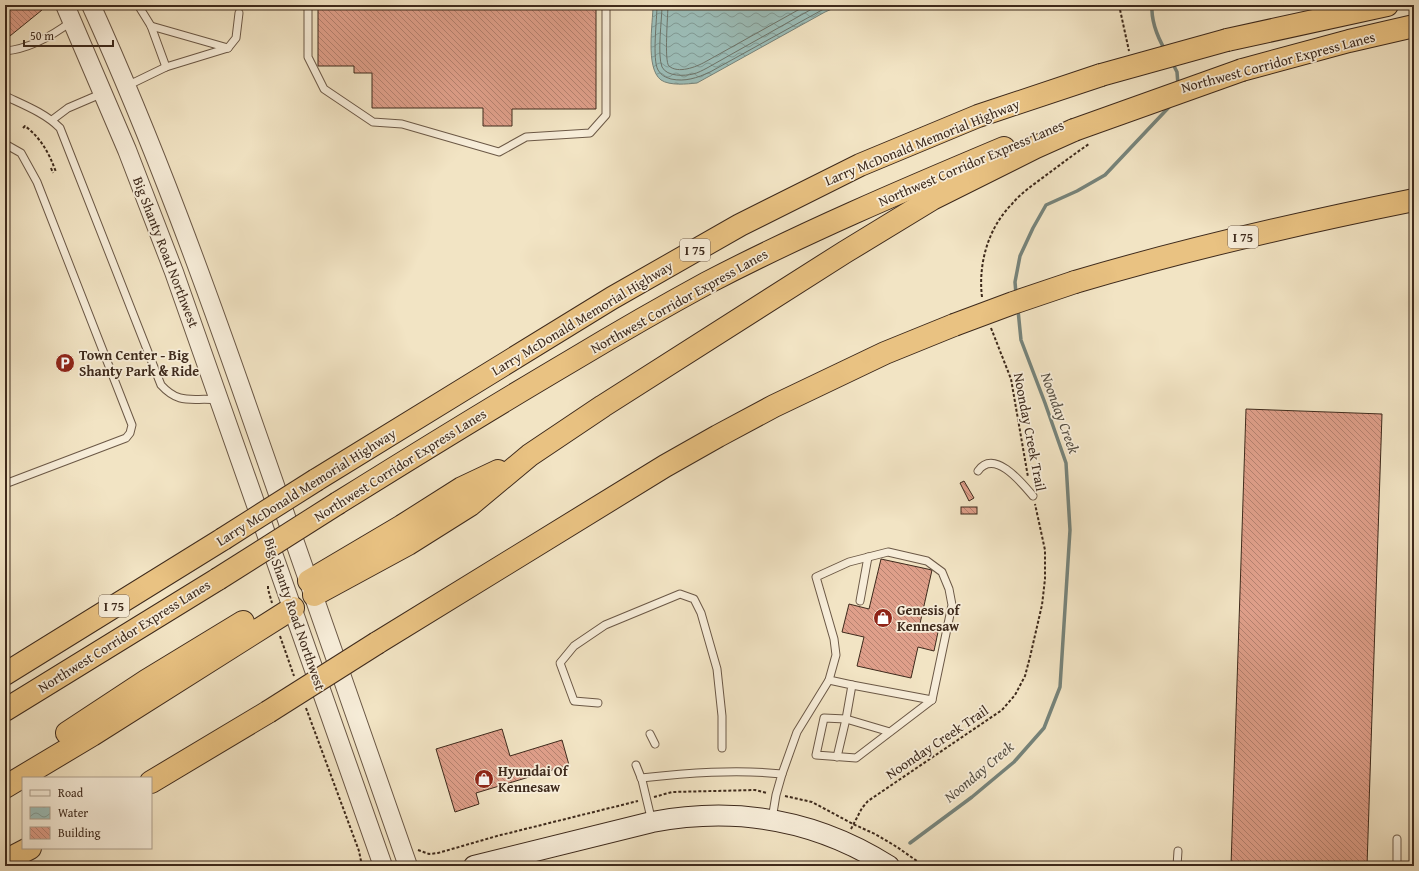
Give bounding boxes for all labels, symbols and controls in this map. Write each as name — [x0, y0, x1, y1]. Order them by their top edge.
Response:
scale bar — [24, 22, 113, 48]
street label: Northwest Corridor Express Lanes — [1179, 26, 1377, 98]
text: 50 m — [30, 27, 54, 44]
street label: Larry McDonald Memorial Highway — [822, 94, 1023, 190]
street label: Northwest Corridor Express Lanes — [875, 115, 1067, 211]
street label: Big Shanty Road Northwest — [128, 174, 204, 330]
road number: I 75 — [1228, 226, 1258, 248]
road number: I 75 — [680, 239, 710, 261]
street label: Northwest Corridor Express Lanes — [587, 244, 771, 358]
street label: Larry McDonald Memorial Highway — [487, 256, 677, 380]
place label: Town Center - Big Shanty Park & Ride — [79, 345, 199, 381]
parking icon: Town Center - Big Shanty Park & Ride — [54, 352, 76, 374]
water label: Noonday Creek — [1036, 369, 1085, 457]
street label: Noonday Creek Trail — [1009, 371, 1051, 493]
street label: Northwest Corridor Express Lanes — [310, 404, 490, 526]
street label: Larry McDonald Memorial Highway — [212, 423, 400, 551]
street label: Big Shanty Road Northwest — [259, 535, 331, 693]
street label: Northwest Corridor Express Lanes — [34, 575, 214, 697]
road number: I 75 — [99, 595, 129, 617]
place label: Genesis of Kennesaw — [897, 600, 961, 636]
shop icon: Genesis of Kennesaw — [872, 607, 894, 629]
street label: Noonday Creek Trail — [883, 702, 991, 782]
water label: Noonday Creek — [941, 738, 1017, 806]
place label: Hyundai Of Kennesaw — [498, 761, 570, 797]
shop icon: Hyundai Of Kennesaw — [473, 768, 495, 790]
legend — [22, 777, 152, 849]
text: Road — [58, 784, 84, 801]
text: Water — [58, 804, 88, 821]
text: Building — [58, 824, 101, 841]

